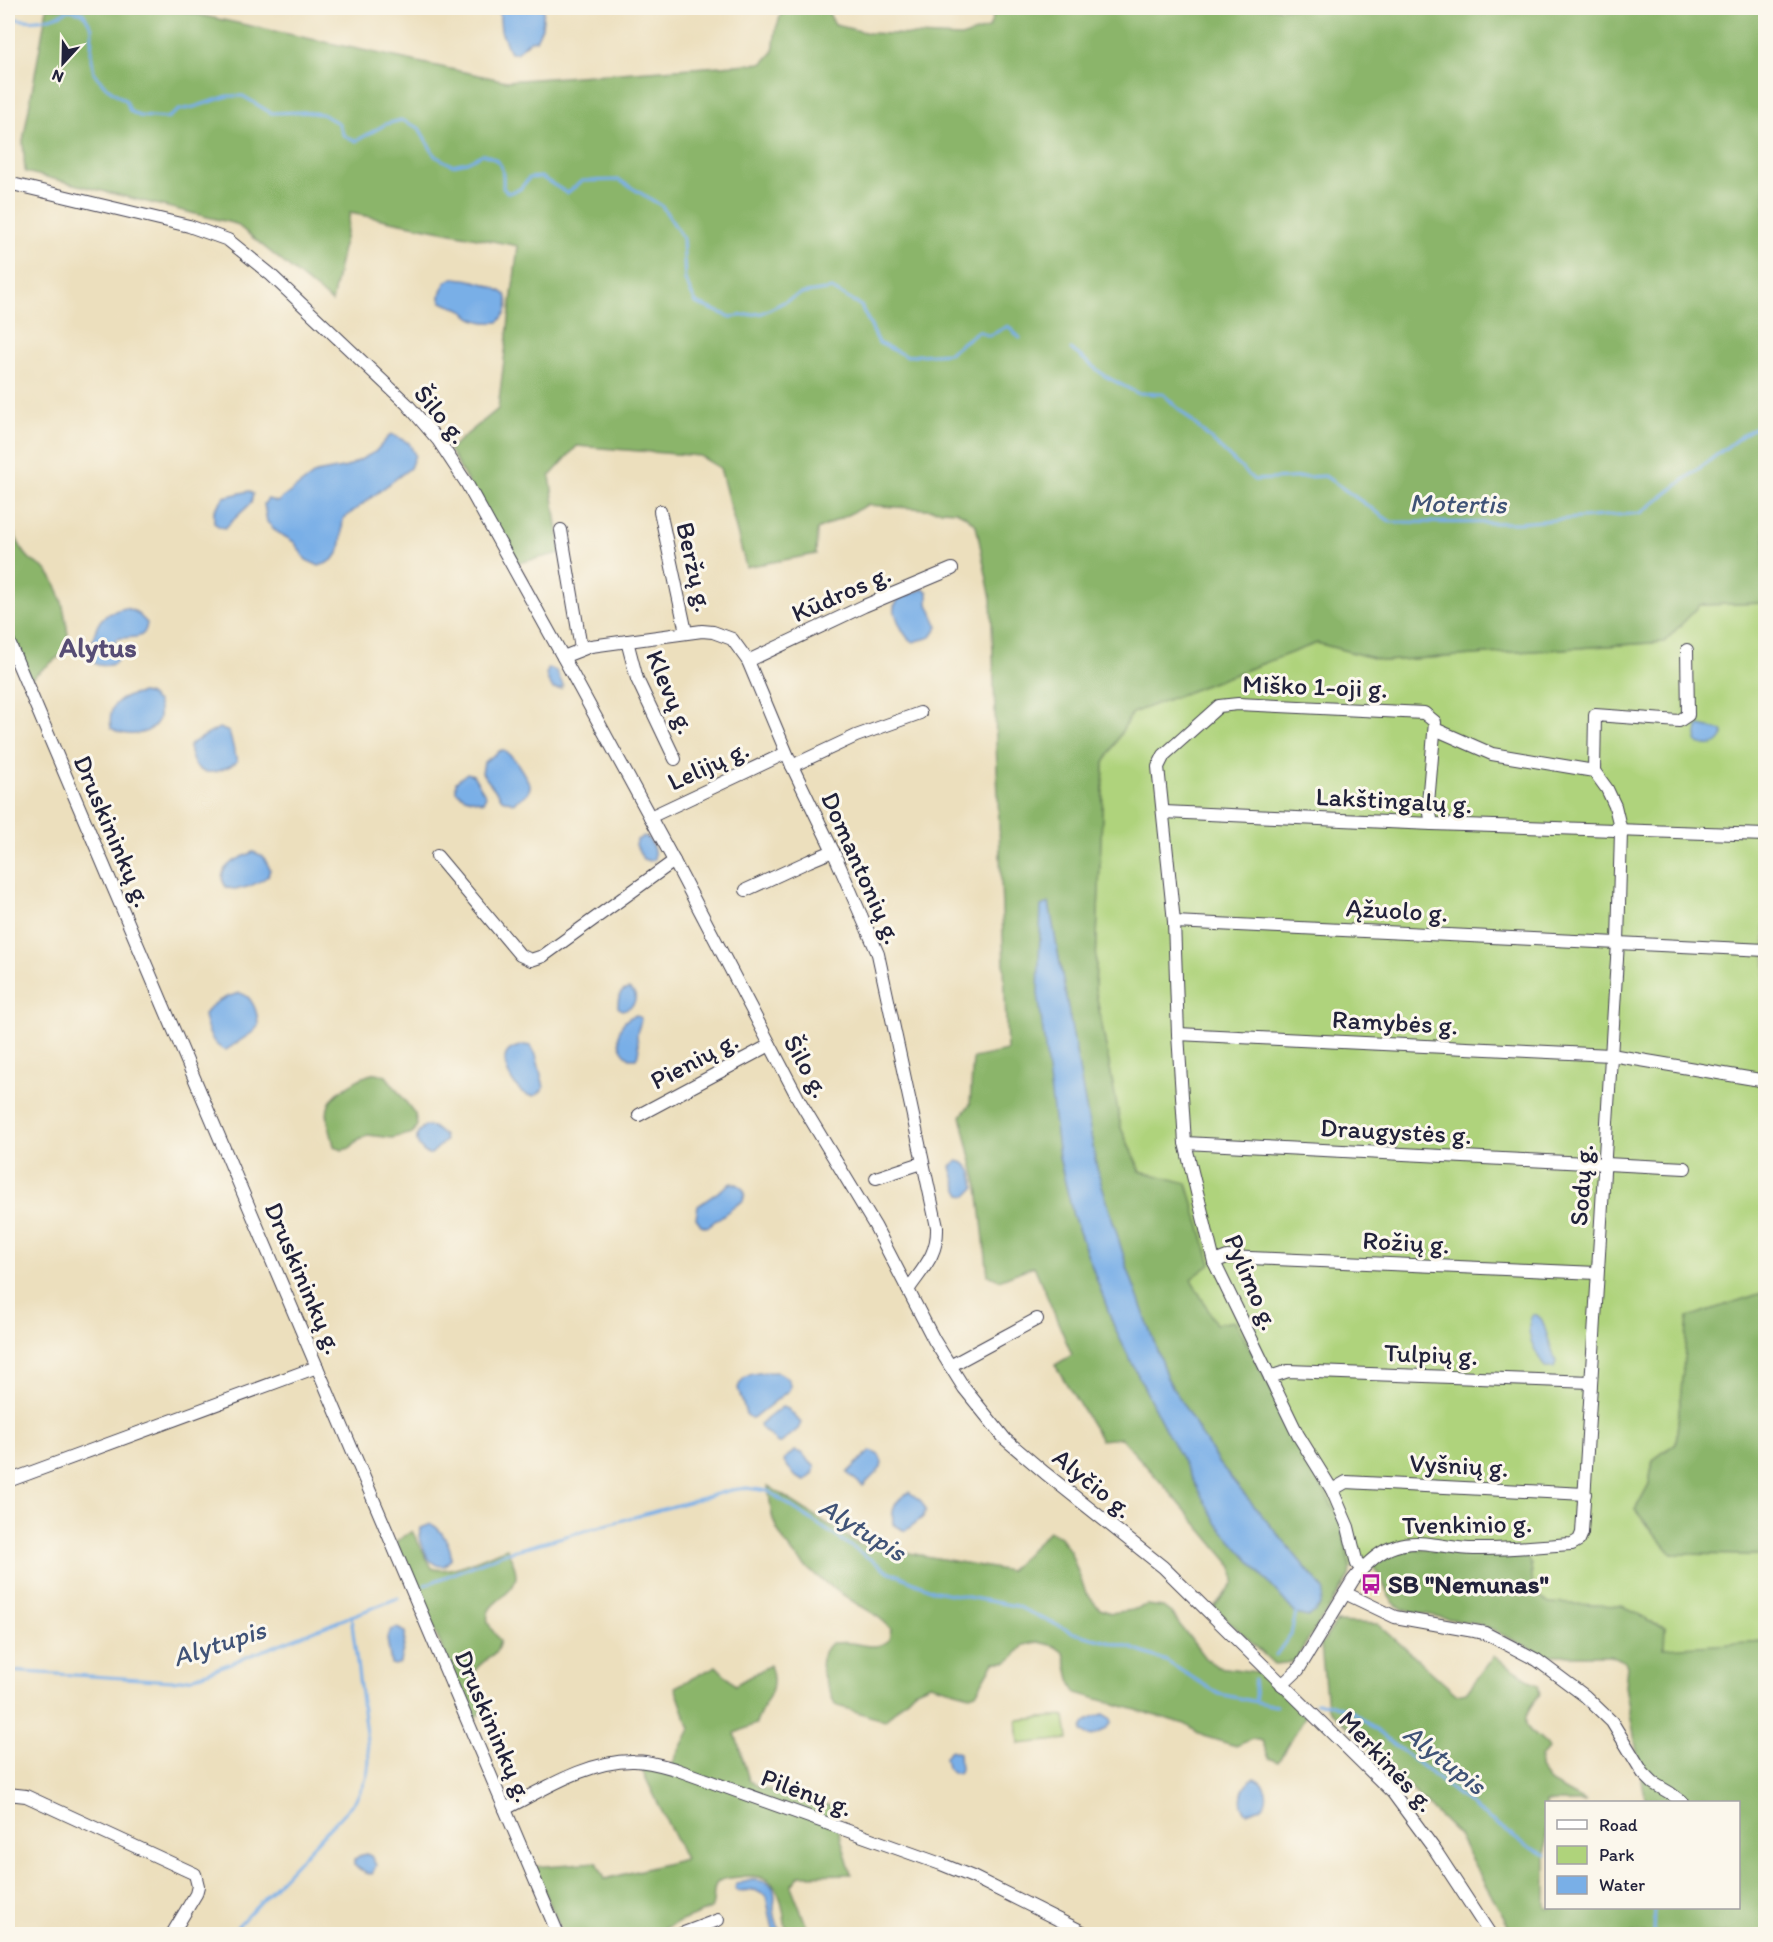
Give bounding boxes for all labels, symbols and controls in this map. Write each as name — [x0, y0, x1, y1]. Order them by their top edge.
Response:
north arrow — [33, 33, 93, 93]
text: N — [49, 66, 66, 87]
street label: Šilo g. — [407, 378, 475, 450]
water label: Motertis — [1409, 486, 1508, 520]
street label: Beržų g. — [669, 519, 721, 615]
street label: Kūdros g. — [786, 557, 896, 629]
district label: Alytus — [58, 630, 137, 664]
street label: Klevų g. — [639, 645, 703, 739]
street label: Miško 1-oji g. — [1242, 667, 1388, 705]
street label: Lelijų g. — [662, 732, 754, 798]
street label: Druskininkų g. — [67, 750, 159, 912]
street label: Lakštingalų g. — [1315, 780, 1473, 820]
street label: Domantonių g. — [814, 787, 910, 949]
street label: Ąžuolo g. — [1345, 891, 1449, 929]
street label: Ramybės g. — [1331, 1003, 1459, 1041]
street label: Pienių g. — [645, 1024, 743, 1096]
street label: Šilo g. — [777, 1029, 837, 1103]
street label: Draugystės g. — [1319, 1111, 1473, 1151]
street label: Sodų g. — [1562, 1143, 1600, 1227]
street label: Druskininkų g. — [258, 1197, 350, 1359]
street label: Rožių g. — [1362, 1224, 1450, 1260]
street label: Pylimo g. — [1217, 1229, 1287, 1335]
street label: Tulpių g. — [1384, 1336, 1478, 1372]
street label: Alyčio g. — [1046, 1441, 1140, 1525]
street label: Vyšnių g. — [1409, 1446, 1509, 1484]
water label: Alytupis — [814, 1490, 913, 1569]
street label: Tvenkinio g. — [1401, 1507, 1533, 1541]
place label: SB "Nemunas" — [1388, 1568, 1549, 1600]
bus stop icon: SB "Nemunas" — [1359, 1572, 1383, 1596]
water label: Alytupis — [168, 1612, 271, 1674]
street label: Druskininkų g. — [448, 1645, 540, 1807]
street label: Merkinės g. — [1332, 1704, 1442, 1818]
water label: Alytupis — [1397, 1716, 1494, 1802]
street label: Pilėnų g. — [757, 1761, 857, 1823]
legend — [1545, 1801, 1740, 1909]
text: Road — [1599, 1814, 1638, 1836]
text: Park — [1599, 1844, 1634, 1866]
text: Water — [1599, 1874, 1645, 1896]

